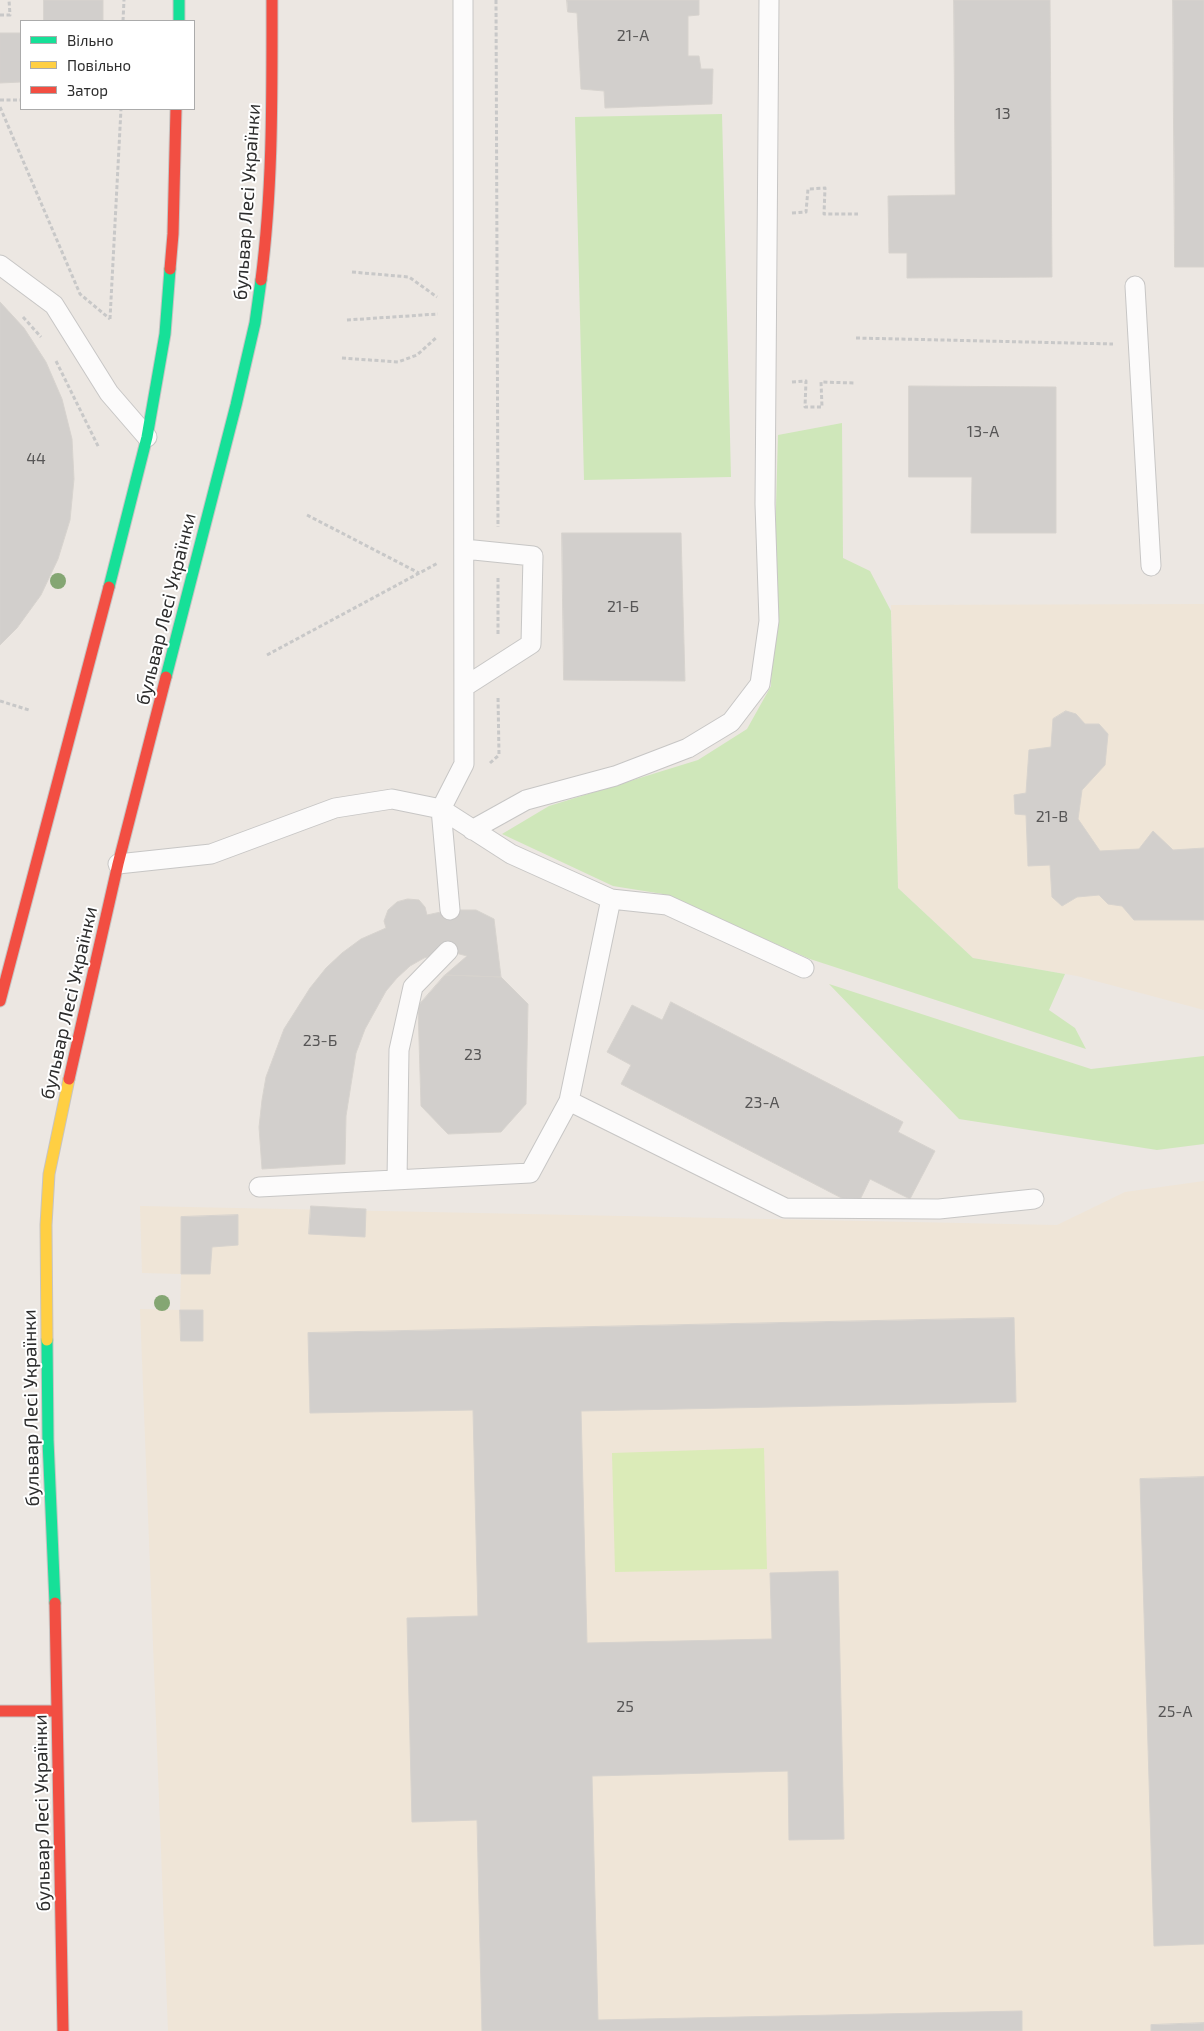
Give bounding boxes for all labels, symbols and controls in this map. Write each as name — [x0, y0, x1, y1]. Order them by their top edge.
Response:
legend — [20, 20, 195, 110]
house number: 21-А — [617, 26, 649, 46]
text: Вільно — [67, 31, 114, 49]
text: Повільно — [67, 56, 131, 74]
text: Затор — [67, 81, 108, 99]
street label: бульвар Лесі Українки — [229, 103, 265, 301]
house number: 13 — [995, 104, 1011, 124]
house number: 13-А — [967, 422, 999, 442]
house number: 44 — [26, 449, 46, 469]
street label: бульвар Лесі Українки — [131, 511, 201, 707]
house number: 21-Б — [607, 597, 639, 617]
house number: 21-В — [1036, 807, 1068, 827]
street label: бульвар Лесі Українки — [36, 904, 102, 1102]
house number: 23-Б — [303, 1031, 337, 1051]
house number: 23 — [464, 1045, 482, 1065]
house number: 23-А — [744, 1093, 780, 1113]
street label: бульвар Лесі Українки — [18, 1309, 44, 1507]
house number: 25 — [616, 1697, 634, 1717]
house number: 25-А — [1158, 1702, 1192, 1722]
street label: бульвар Лесі Українки — [29, 1714, 55, 1912]

